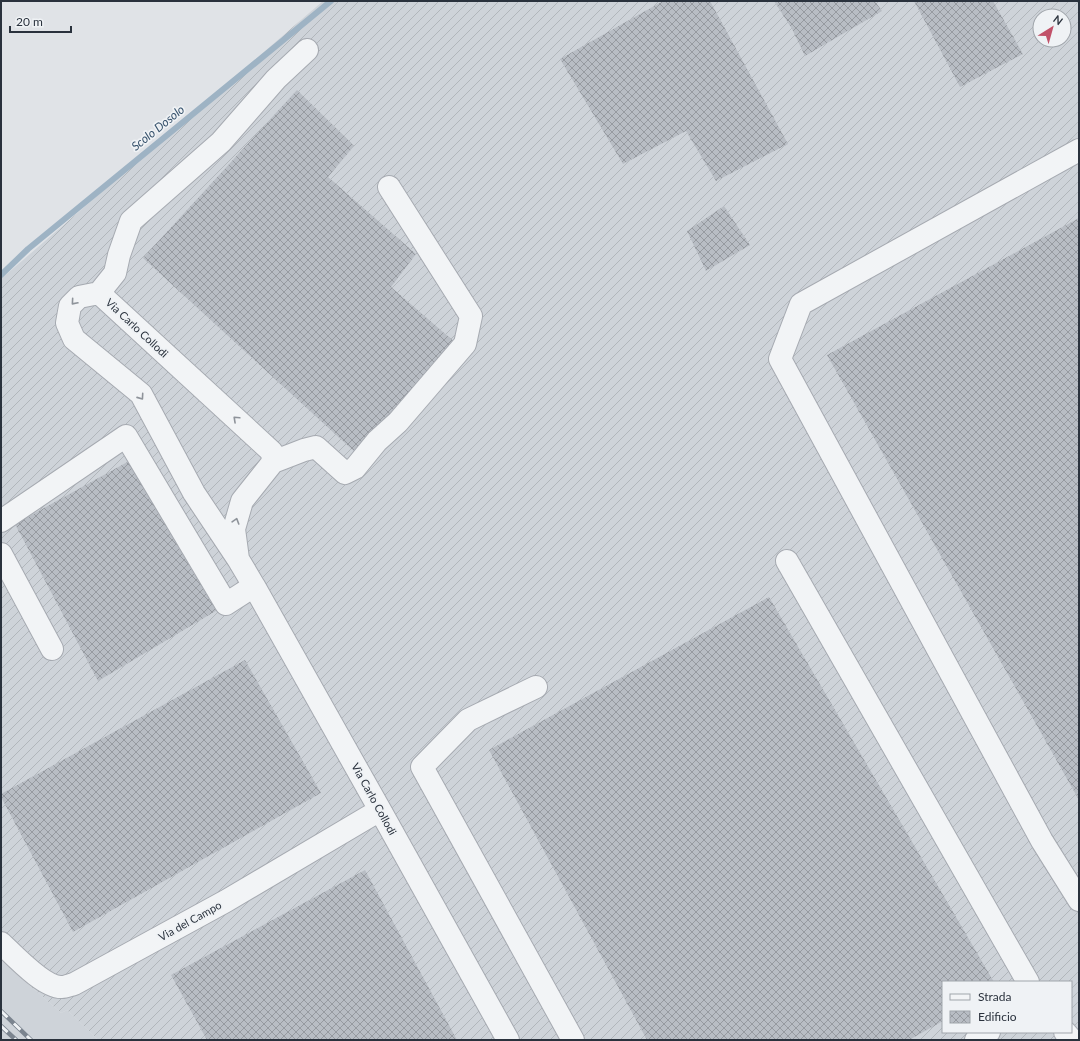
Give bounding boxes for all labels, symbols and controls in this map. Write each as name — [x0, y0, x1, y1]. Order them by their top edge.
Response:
scale bar — [10, 8, 71, 34]
north arrow — [1032, 8, 1072, 48]
text: N — [1051, 12, 1066, 27]
text: 20 m — [16, 14, 43, 29]
water label: Scolo Dosolo — [128, 102, 187, 154]
street label: Via Carlo Collodi — [103, 295, 171, 360]
one-way arrow — [71, 297, 78, 305]
one-way arrow — [136, 393, 143, 400]
one-way arrow — [233, 416, 241, 423]
one-way arrow — [231, 518, 240, 525]
street label: Via Carlo Collodi — [349, 760, 400, 837]
street label: Via del Campo — [156, 898, 224, 943]
legend — [942, 981, 1072, 1033]
text: Strada — [978, 989, 1011, 1004]
text: Edificio — [978, 1009, 1017, 1024]

